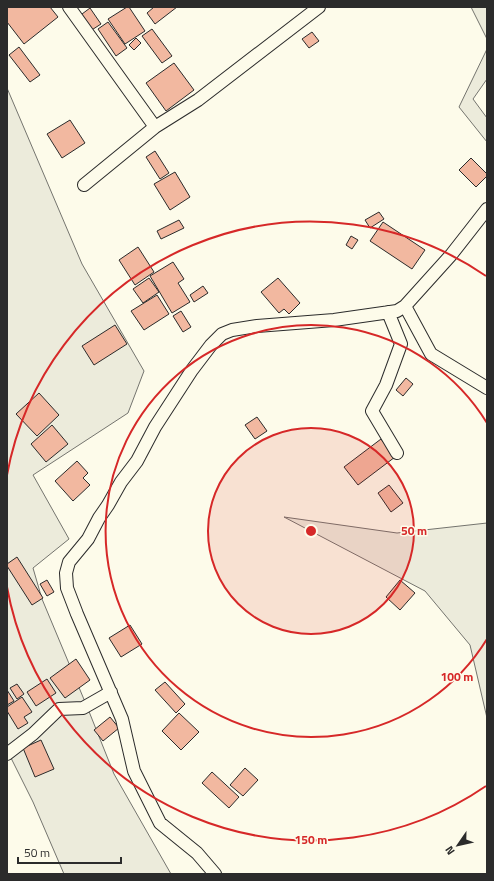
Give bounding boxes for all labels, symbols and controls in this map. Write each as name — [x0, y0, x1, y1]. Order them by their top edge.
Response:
text: 50 m — [401, 521, 427, 540]
centre of rings — [304, 524, 318, 538]
text: 100 m — [441, 667, 473, 686]
north arrow — [438, 825, 478, 865]
text: 150 m — [295, 830, 327, 849]
scale bar — [18, 839, 121, 865]
text: 50 m — [24, 843, 50, 862]
text: N — [441, 843, 458, 858]

